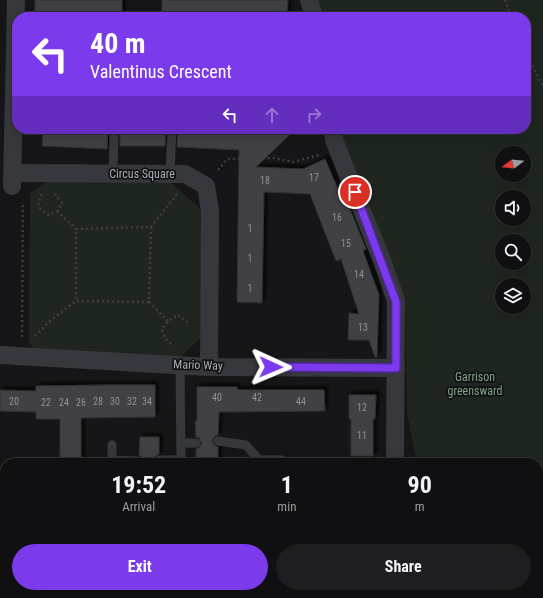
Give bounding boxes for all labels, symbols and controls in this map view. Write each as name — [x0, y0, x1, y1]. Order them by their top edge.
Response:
text: 40 m — [90, 27, 146, 60]
icon: left — [24, 28, 76, 80]
text: Valentinus Crescent — [90, 61, 232, 82]
icon: left — [219, 104, 241, 126]
icon: ahead — [261, 104, 283, 126]
icon: right — [303, 104, 325, 126]
north arrow — [495, 146, 531, 182]
map controls — [495, 146, 531, 314]
street label: Circus Square — [109, 167, 175, 181]
house number: 17 — [309, 172, 319, 183]
house number: 18 — [260, 175, 270, 186]
pin — [338, 175, 372, 209]
icon: arrive — [344, 181, 366, 203]
button: sound — [495, 190, 531, 226]
house number: 16 — [332, 212, 342, 223]
house number: 1 — [248, 223, 252, 234]
button: search — [495, 234, 531, 270]
house number: 15 — [341, 238, 351, 249]
house number: 1 — [248, 253, 252, 264]
house number: 14 — [354, 269, 364, 280]
button: layers — [495, 278, 531, 314]
house number: 1 — [248, 283, 252, 294]
house number: 13 — [358, 322, 368, 333]
position arrow — [250, 346, 292, 388]
street label: Mario Way — [173, 357, 223, 373]
park label: Garrison greensward — [447, 370, 503, 398]
house number: 40 — [212, 392, 222, 403]
house number: 42 — [252, 392, 262, 403]
house number: 20 — [9, 396, 19, 407]
house number: 28 — [93, 396, 103, 407]
house number: 30 — [110, 396, 120, 407]
house number: 32 — [127, 396, 137, 407]
house number: 34 — [142, 396, 152, 407]
house number: 44 — [296, 396, 306, 407]
house number: 22 — [41, 397, 51, 408]
house number: 24 — [59, 397, 69, 408]
house number: 26 — [76, 397, 86, 408]
house number: 12 — [357, 402, 367, 413]
house number: 11 — [357, 430, 367, 441]
text: 19:52 — [111, 471, 166, 499]
text: 1 — [281, 471, 293, 499]
text: 90 — [408, 471, 432, 499]
text: Arrival — [122, 499, 155, 514]
text: min — [277, 499, 296, 514]
text: m — [415, 499, 425, 514]
button: Exit — [12, 544, 268, 590]
button: Share — [276, 544, 531, 590]

